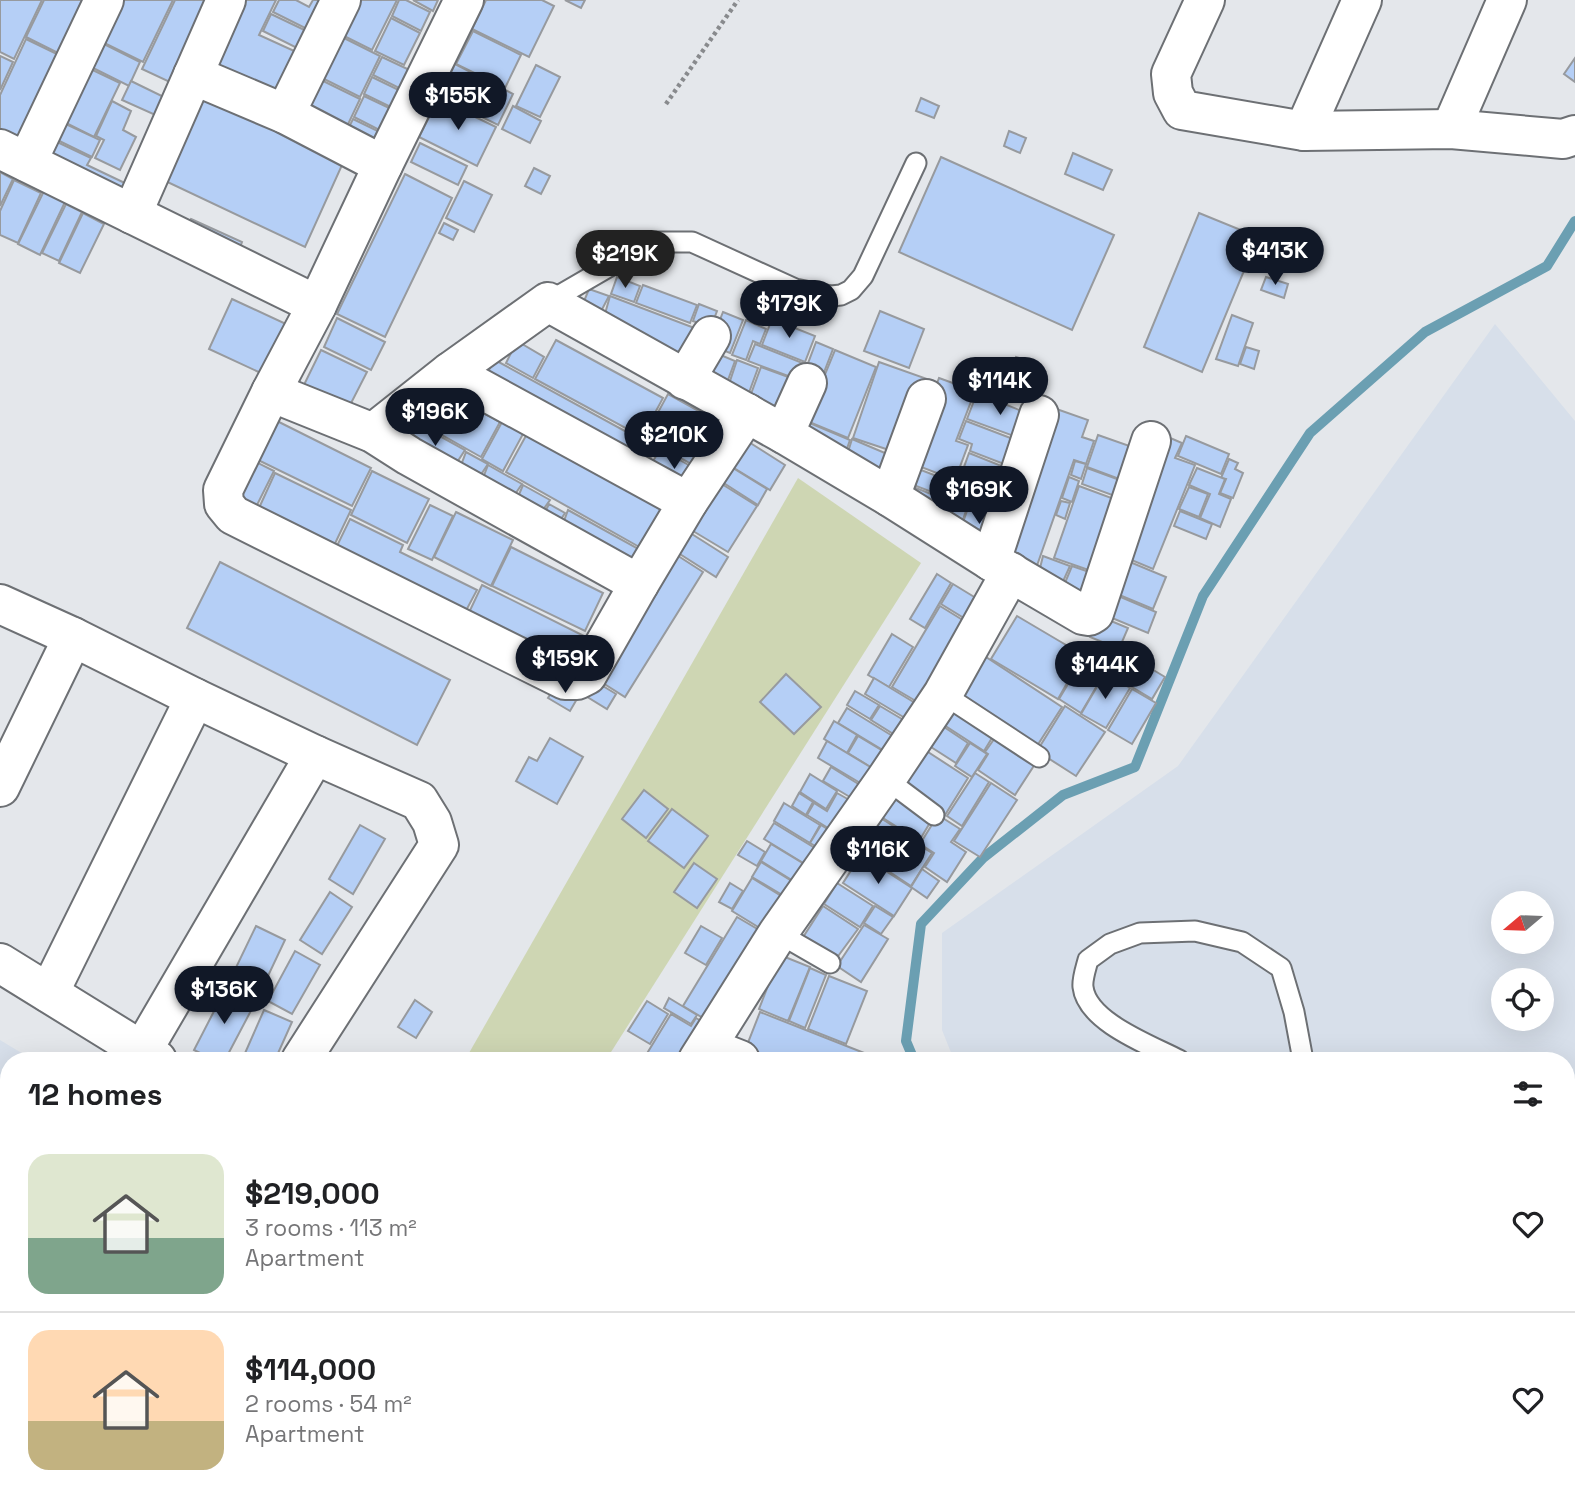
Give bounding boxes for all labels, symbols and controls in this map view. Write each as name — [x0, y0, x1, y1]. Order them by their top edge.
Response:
pin: $155K — [409, 72, 507, 132]
text: $155K — [425, 80, 491, 110]
pin: $413K — [1226, 228, 1324, 287]
pin: $219K — [576, 230, 674, 290]
text: $413K — [1242, 235, 1308, 265]
text: $219K — [592, 238, 658, 268]
pin: $179K — [740, 280, 838, 340]
text: $179K — [756, 288, 822, 318]
pin: $114K — [951, 358, 1049, 417]
text: $114K — [968, 365, 1032, 395]
pin: $196K — [386, 388, 484, 448]
text: $196K — [401, 396, 469, 426]
pin: $210K — [625, 412, 723, 471]
text: $210K — [640, 419, 708, 449]
pin: $169K — [930, 466, 1028, 526]
text: $169K — [945, 474, 1013, 504]
pin: $159K — [516, 636, 614, 695]
pin: $144K — [1056, 642, 1154, 701]
text: $159K — [532, 643, 598, 673]
text: $144K — [1071, 649, 1139, 679]
pin: $116K — [829, 826, 927, 886]
text: $116K — [846, 834, 910, 864]
north arrow — [1491, 891, 1554, 954]
map controls — [1491, 891, 1554, 1031]
pin: $136K — [175, 967, 273, 1026]
button: locate — [1491, 968, 1554, 1031]
text: $136K — [191, 974, 257, 1004]
text: 12 homes — [28, 1075, 163, 1114]
icon: filters — [1509, 1075, 1547, 1113]
text: $219,000 — [245, 1174, 380, 1213]
icon: home — [84, 1182, 168, 1266]
icon: heart — [1509, 1205, 1547, 1243]
text: 3 rooms · 113 m² — [245, 1213, 417, 1243]
text: Apartment — [245, 1243, 365, 1273]
text: $114,000 — [245, 1350, 376, 1389]
icon: home — [84, 1358, 168, 1442]
icon: heart — [1509, 1381, 1547, 1419]
text: 2 rooms · 54 m² — [245, 1389, 412, 1419]
text: Apartment — [245, 1419, 365, 1449]

